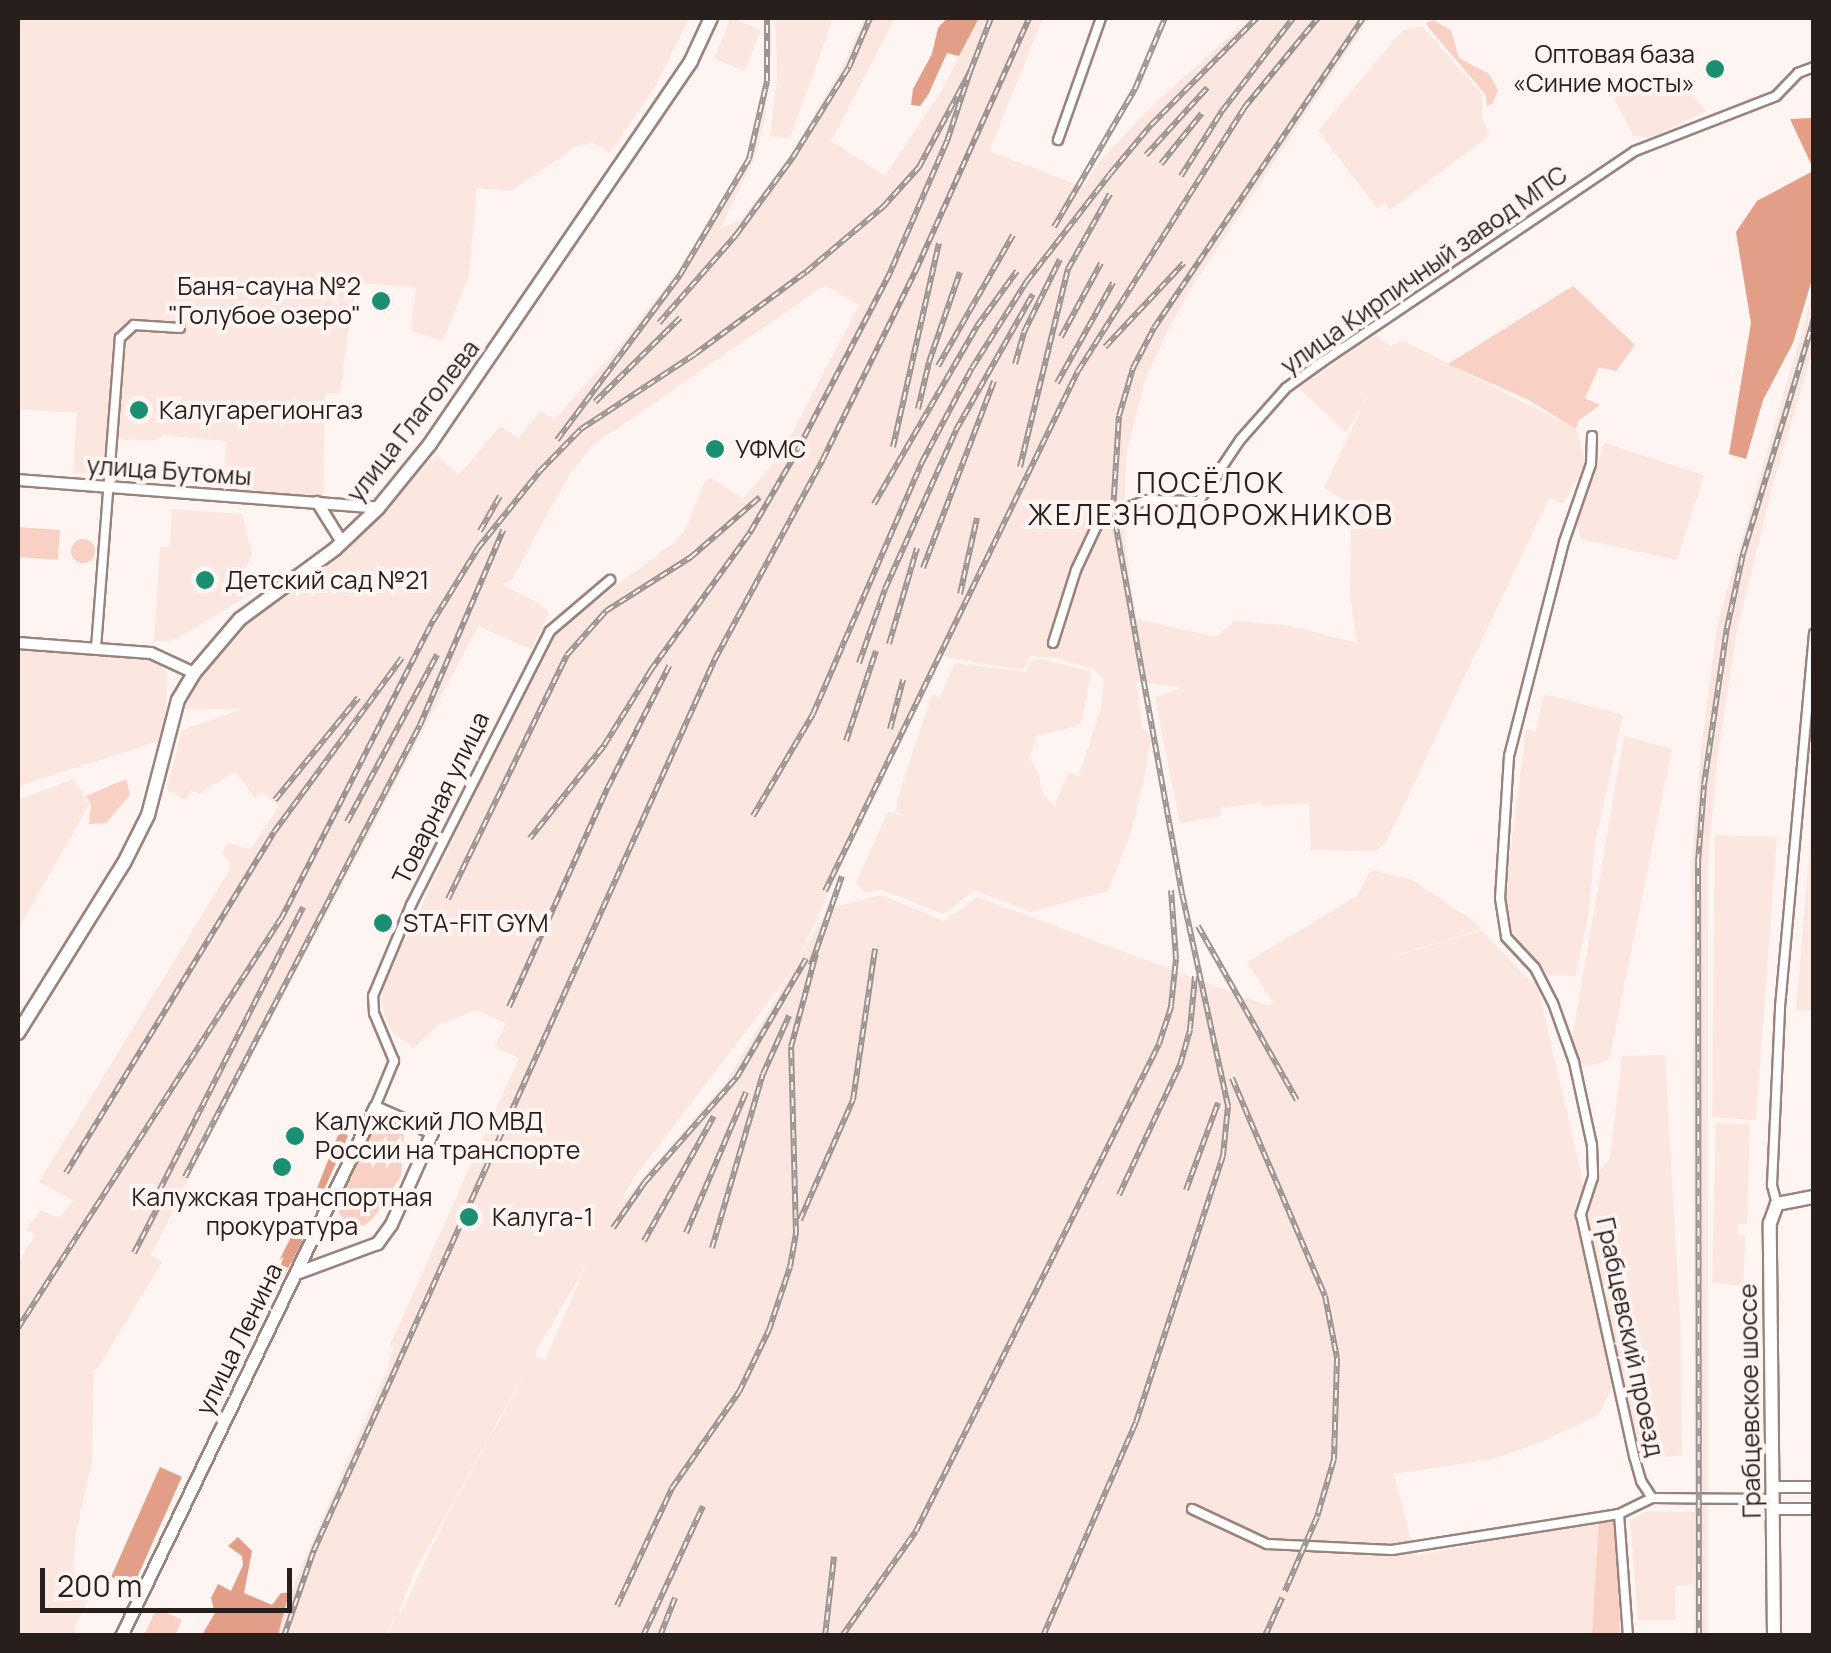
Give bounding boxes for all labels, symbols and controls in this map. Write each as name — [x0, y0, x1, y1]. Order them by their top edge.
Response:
place label: Оптовая база «Синие мосты» — [1513, 40, 1695, 99]
marker: Оптовая база «Синие мосты» — [1704, 58, 1726, 80]
street label: улица Кирпичный завод МПС — [1275, 159, 1573, 381]
place label: Баня-сауна №2 "Голубое озеро" — [168, 272, 361, 331]
marker: Баня-сауна №2 "Голубое озеро" — [370, 290, 392, 312]
street label: улица Глаголева — [340, 334, 486, 508]
place label: Калугарегионгаз — [159, 395, 363, 425]
marker: Калугарегионгаз — [128, 399, 150, 421]
place label: УФМС — [735, 434, 806, 464]
marker: УФМС — [704, 438, 726, 460]
street label: улица Бутомы — [86, 450, 252, 492]
district label: ПОСЁЛОК ЖЕЛЕЗНОДОРОЖНИКОВ — [1028, 465, 1394, 531]
place label: Детский сад №21 — [225, 565, 429, 595]
marker: Детский сад №21 — [194, 569, 216, 591]
street label: Товарная улица — [386, 707, 496, 889]
place label: STA-FIT GYM — [403, 908, 549, 938]
marker: STA-FIT GYM — [372, 912, 394, 934]
place label: Калужский ЛО МВД России на транспорте — [315, 1107, 580, 1166]
marker: Калужский ЛО МВД России на транспорте — [284, 1125, 306, 1147]
marker: Калужская транспортная прокуратура — [271, 1156, 293, 1178]
place label: Калужская транспортная прокуратура — [131, 1183, 433, 1242]
place label: Калуга-1 — [492, 1202, 594, 1232]
marker: Калуга-1 — [456, 1204, 482, 1230]
street label: Грабцевский проезд — [1590, 1215, 1670, 1459]
street label: улица Ленина — [189, 1258, 289, 1420]
street label: Грабцевское шоссе — [1733, 1283, 1767, 1519]
scale bar — [45, 1548, 298, 1610]
text: 200 m — [57, 1565, 142, 1606]

